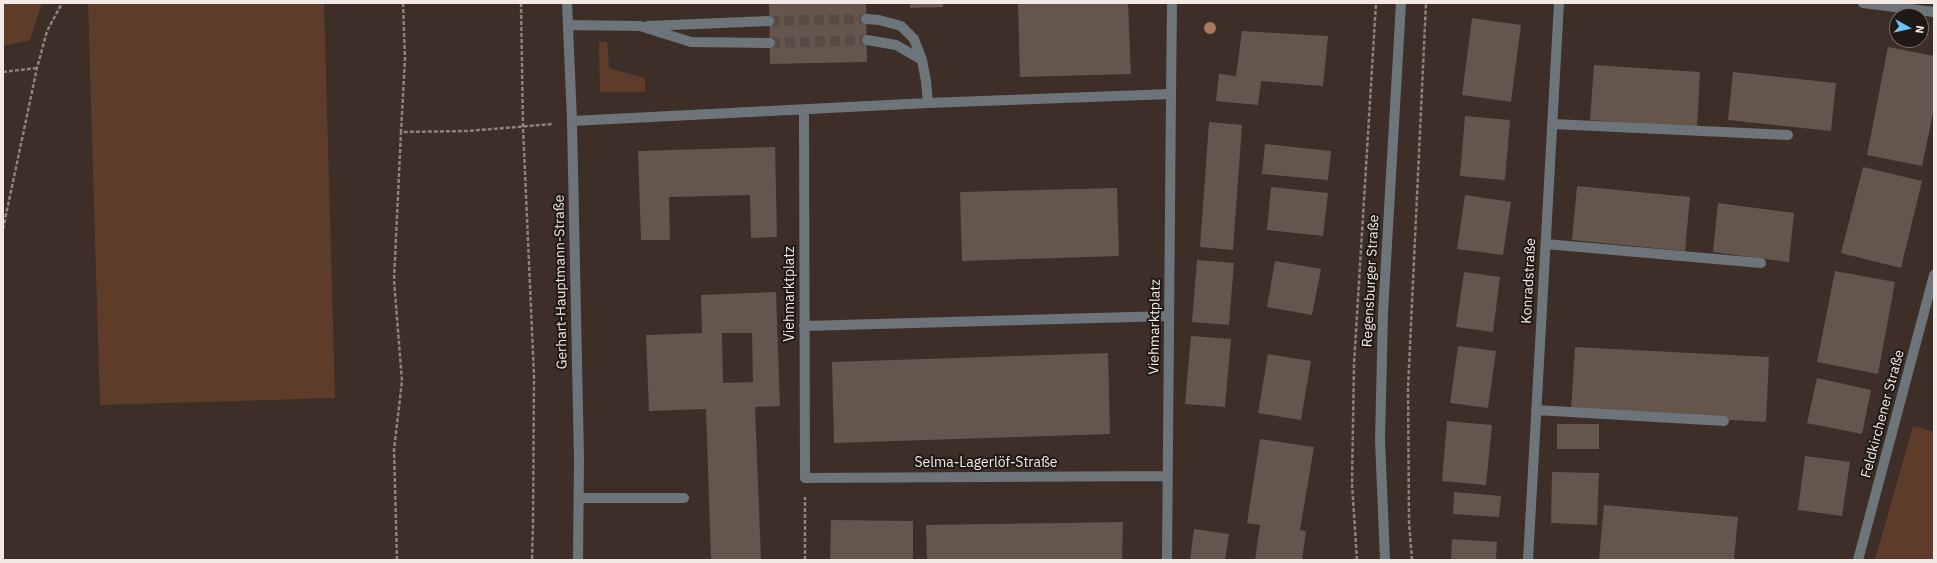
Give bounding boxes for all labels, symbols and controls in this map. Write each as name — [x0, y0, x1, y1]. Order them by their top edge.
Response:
north arrow — [1889, 8, 1929, 48]
text: N — [1912, 25, 1927, 34]
street label: Gerhart-Hauptmann-Straße — [551, 194, 571, 370]
street label: Regensburger Straße — [1359, 214, 1383, 348]
street label: Konradstraße — [1518, 238, 1540, 324]
street label: Viehmarktplatz — [782, 246, 798, 342]
street label: Viehmarktplatz — [1146, 279, 1164, 375]
street label: Feldkirchener Straße — [1858, 348, 1908, 480]
street label: Selma-Lagerlöf-Straße — [914, 455, 1058, 471]

